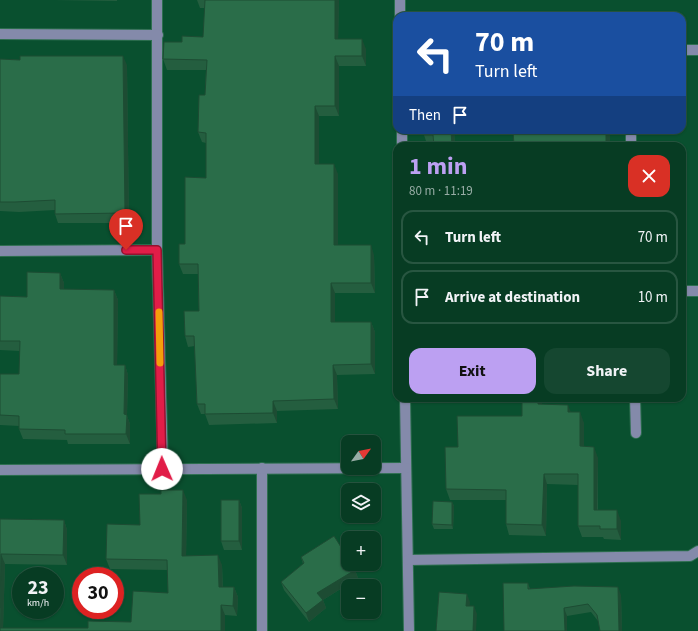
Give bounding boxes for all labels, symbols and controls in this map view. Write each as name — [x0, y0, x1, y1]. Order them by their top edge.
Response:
text: 70 m — [475, 22, 534, 62]
icon: left — [409, 28, 461, 80]
text: Turn left — [475, 59, 537, 84]
icon: arrive — [449, 104, 471, 126]
text: Then — [409, 105, 441, 126]
text: 1 min — [409, 149, 467, 184]
button: close — [628, 155, 670, 197]
text: 80 m · 11:19 — [409, 182, 473, 200]
pin — [109, 209, 143, 250]
icon: arrive — [115, 215, 137, 237]
icon: left — [411, 226, 433, 248]
text: Turn left — [445, 227, 501, 248]
text: 70 m — [638, 227, 668, 248]
icon: arrive — [411, 286, 433, 308]
text: Arrive at destination — [445, 287, 580, 308]
text: 10 m — [638, 287, 668, 308]
button: Exit — [409, 348, 536, 394]
button: Share — [544, 348, 670, 394]
north arrow — [341, 435, 381, 475]
map controls — [341, 435, 381, 619]
position arrow — [141, 448, 183, 490]
button: layers — [341, 483, 381, 523]
button: + — [341, 531, 381, 571]
speed limit sign: 30 — [72, 567, 124, 619]
text: 23 — [27, 574, 49, 602]
button: − — [341, 579, 381, 619]
text: km/h — [27, 596, 49, 610]

